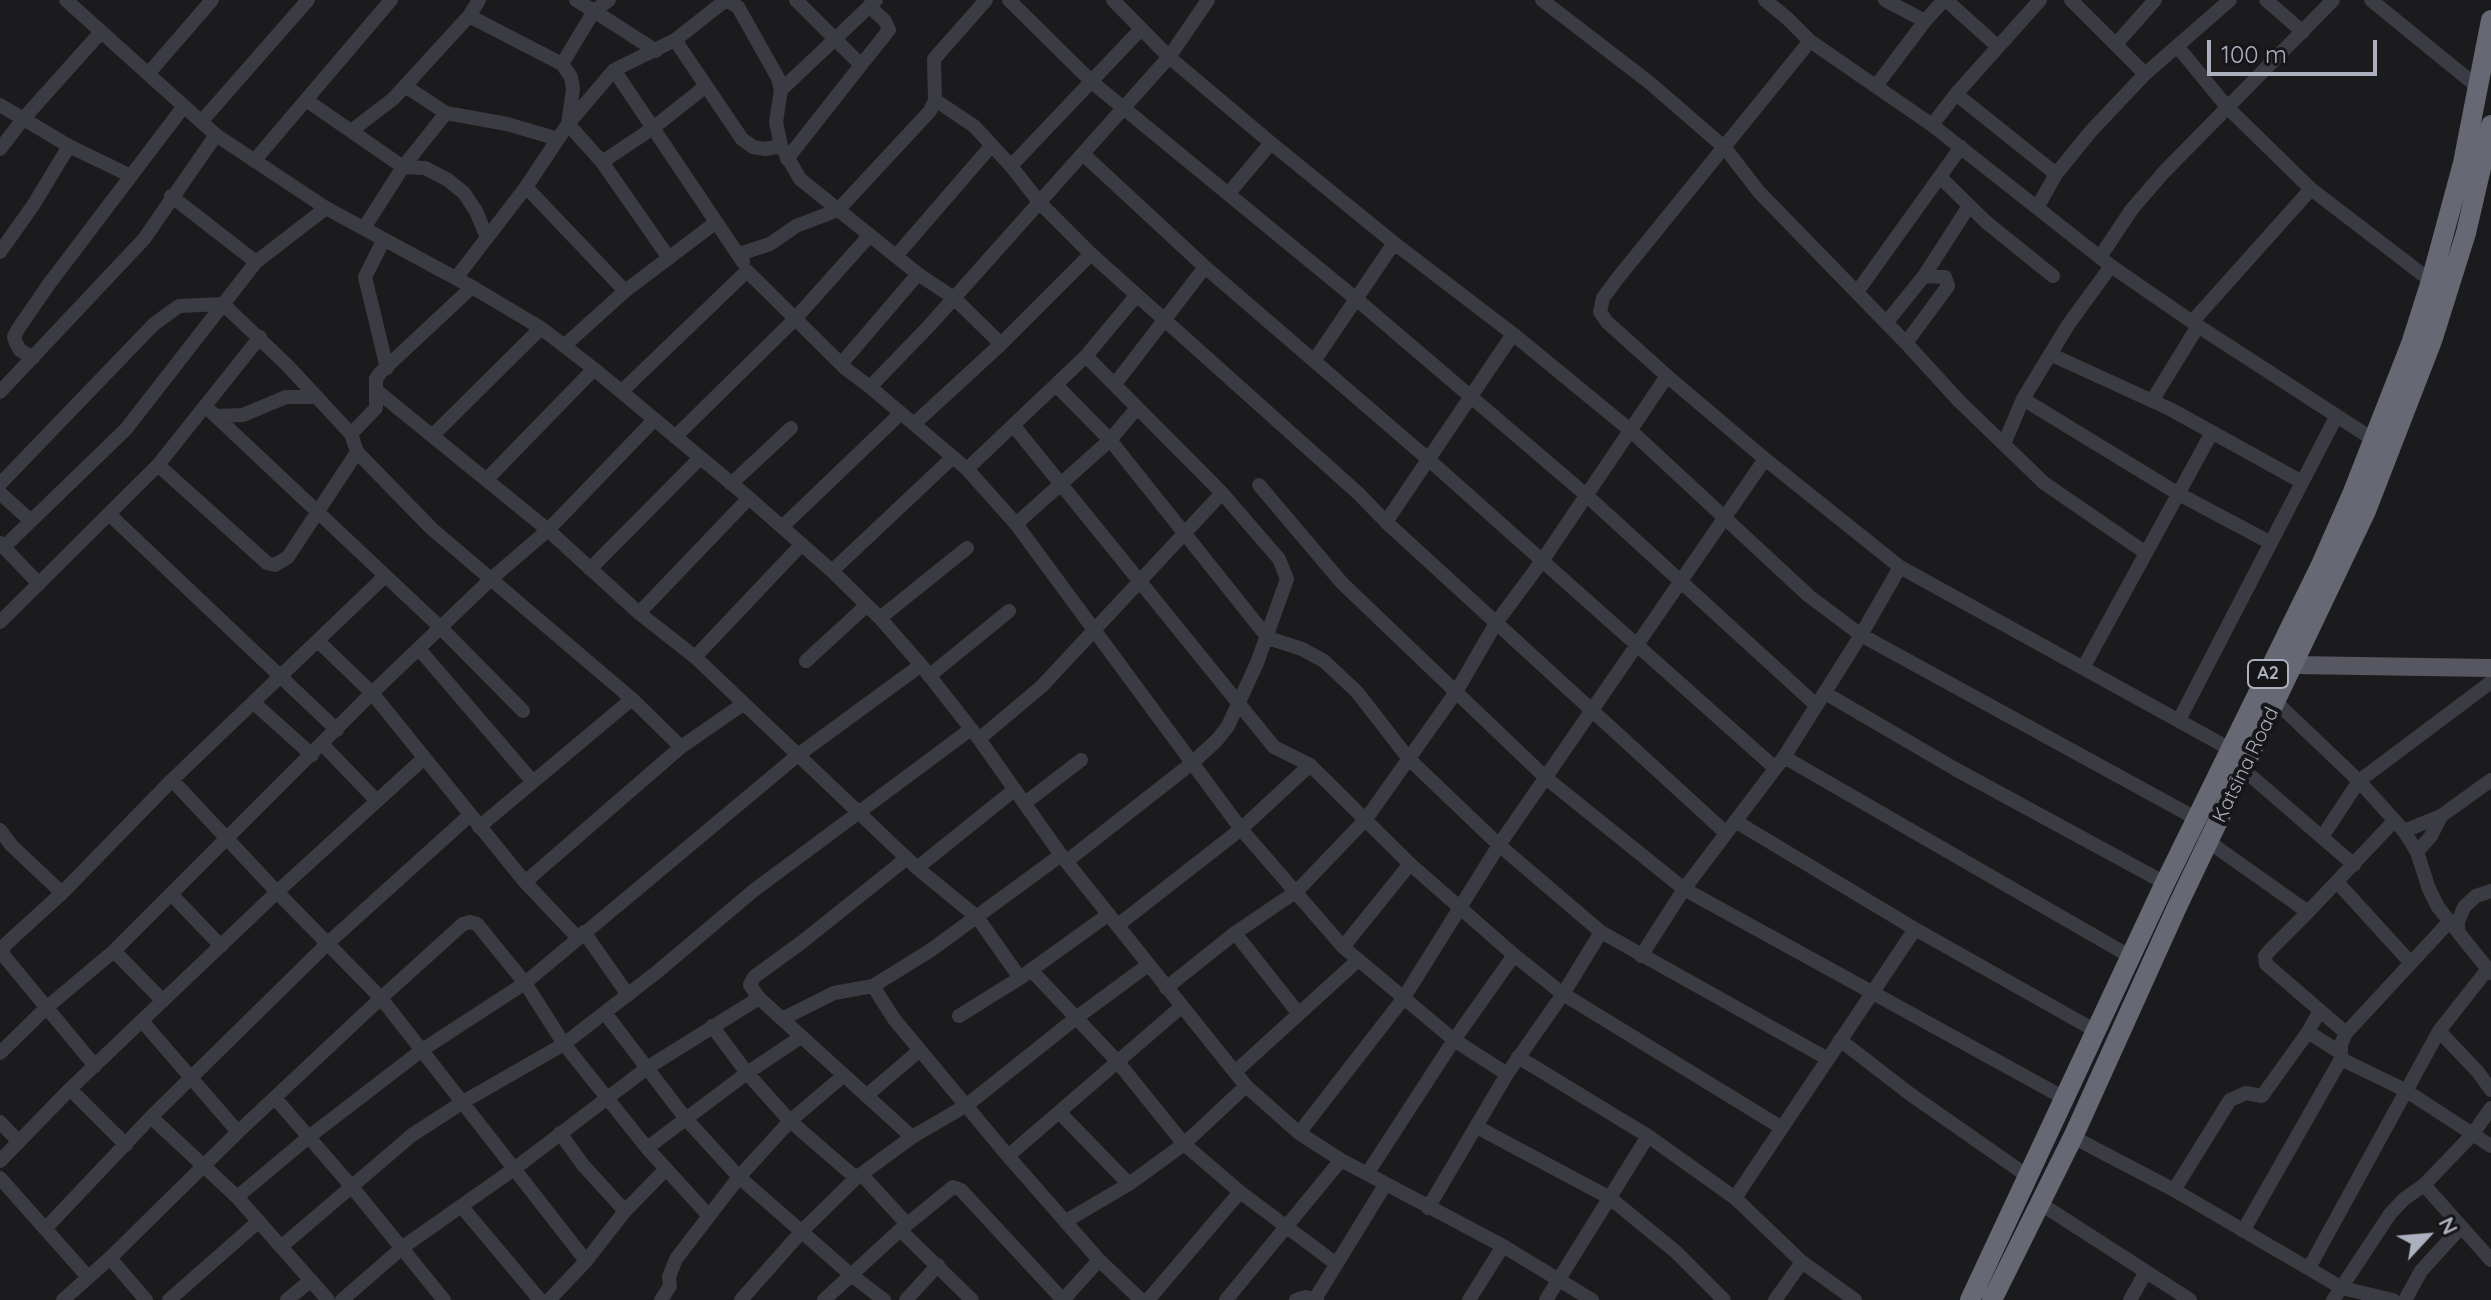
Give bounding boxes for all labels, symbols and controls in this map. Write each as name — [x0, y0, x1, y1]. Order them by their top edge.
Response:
scale bar — [2211, 24, 2381, 74]
text: 100 m — [2221, 39, 2287, 69]
road number: A2 — [2248, 660, 2288, 688]
street label: Katsina Road — [2208, 703, 2284, 827]
north arrow — [2387, 1196, 2467, 1276]
text: N — [2432, 1212, 2465, 1239]

